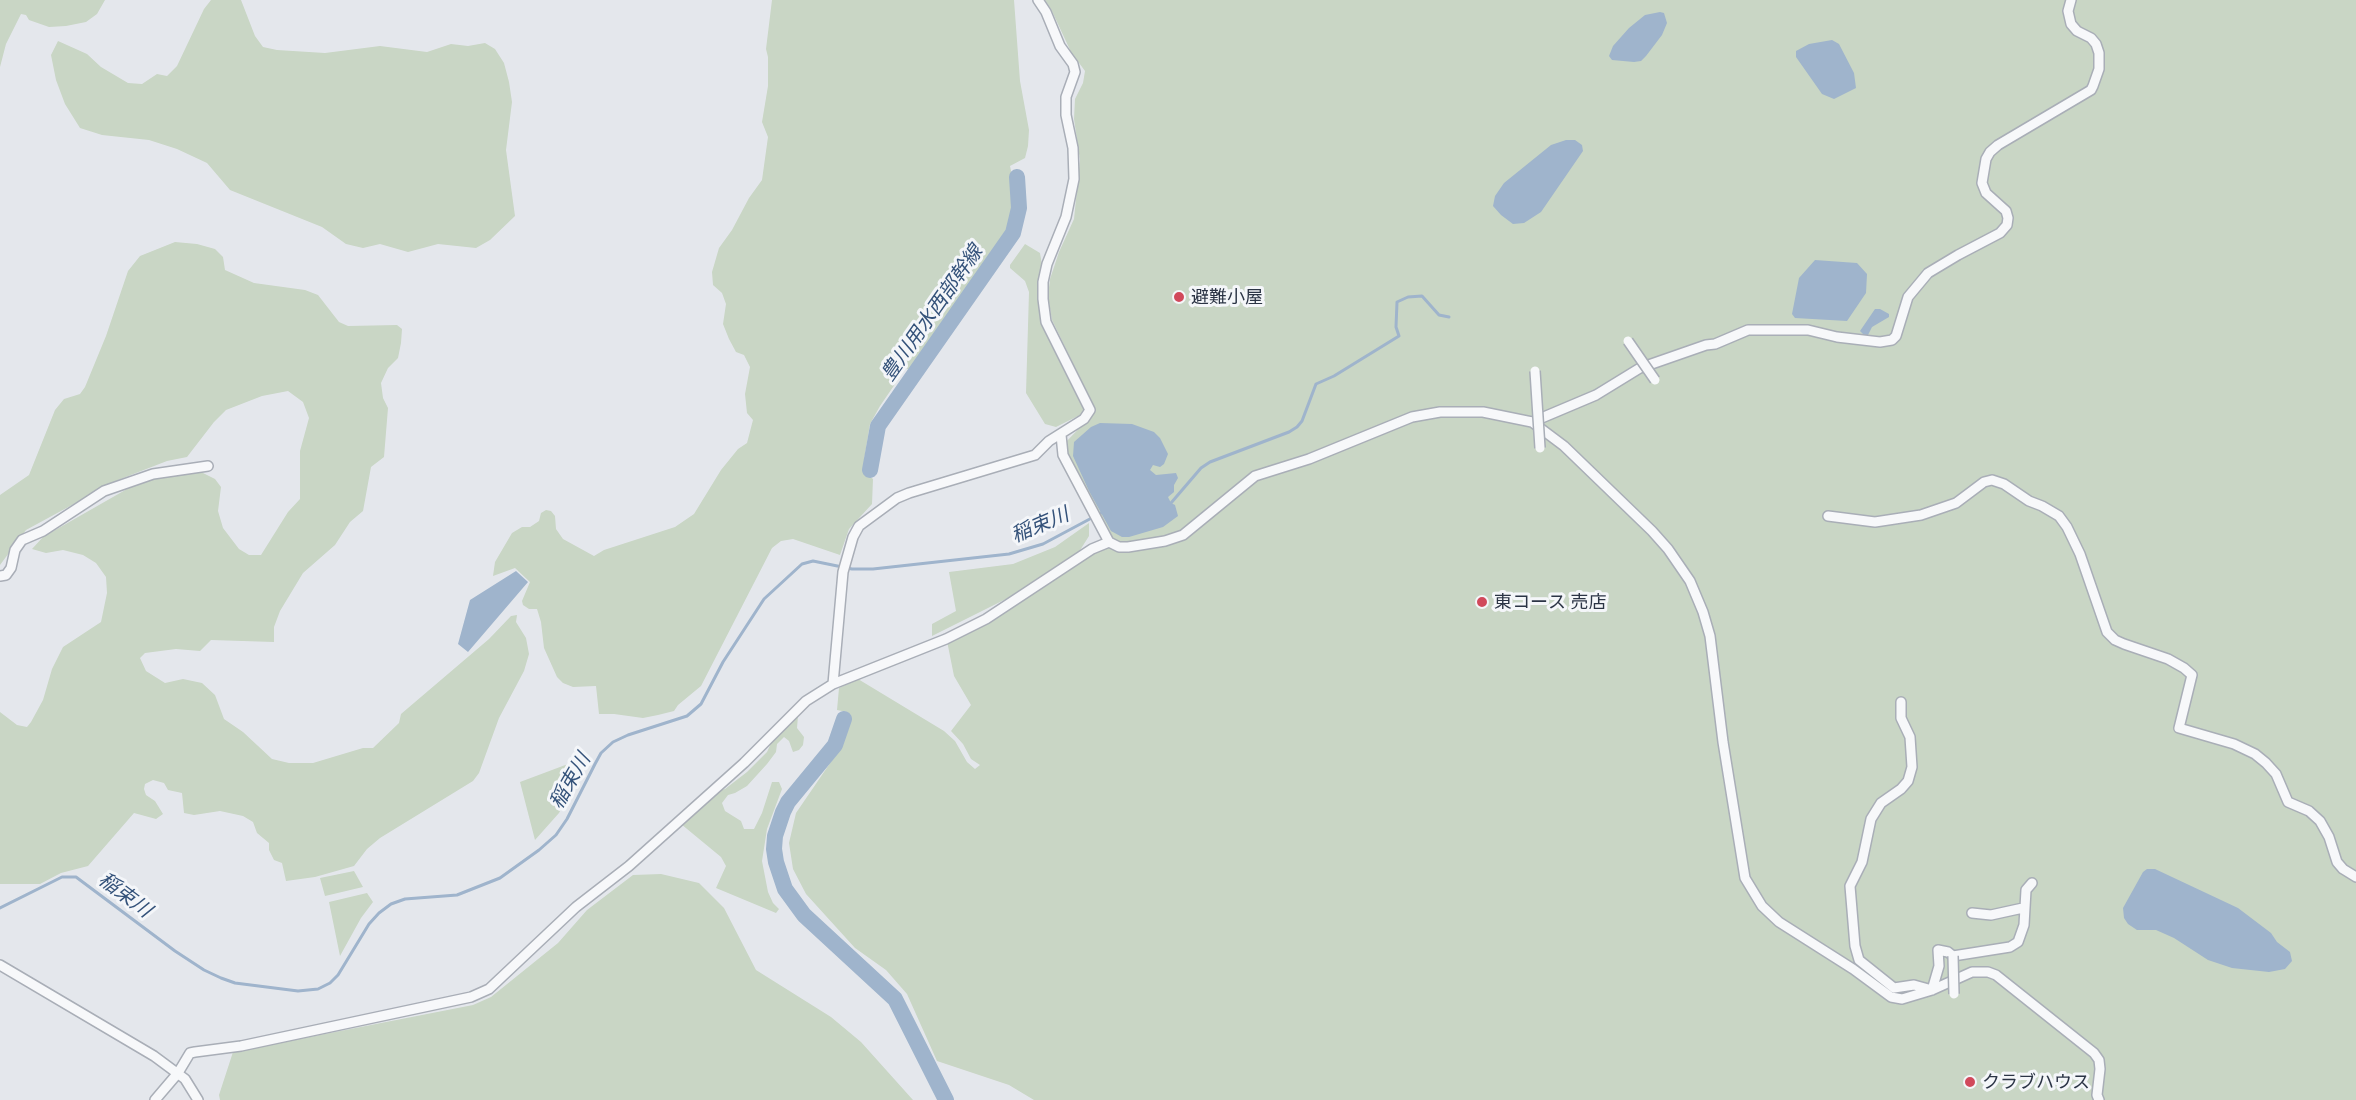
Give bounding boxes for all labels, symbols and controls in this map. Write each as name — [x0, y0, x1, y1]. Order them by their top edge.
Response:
water label: 豊川用水西部幹線 — [876, 241, 988, 385]
place label: 避難小屋 — [1191, 286, 1263, 308]
marker: 避難小屋 — [1172, 290, 1186, 304]
water label: 稲束川 — [1008, 502, 1072, 548]
place label: 東コース 売店 — [1494, 591, 1606, 613]
marker: 東コース 売店 — [1475, 595, 1489, 609]
water label: 稲束川 — [545, 749, 595, 813]
water label: 稲束川 — [94, 867, 156, 923]
place label: クラブハウス — [1982, 1071, 2090, 1093]
marker: クラブハウス — [1963, 1075, 1977, 1089]

